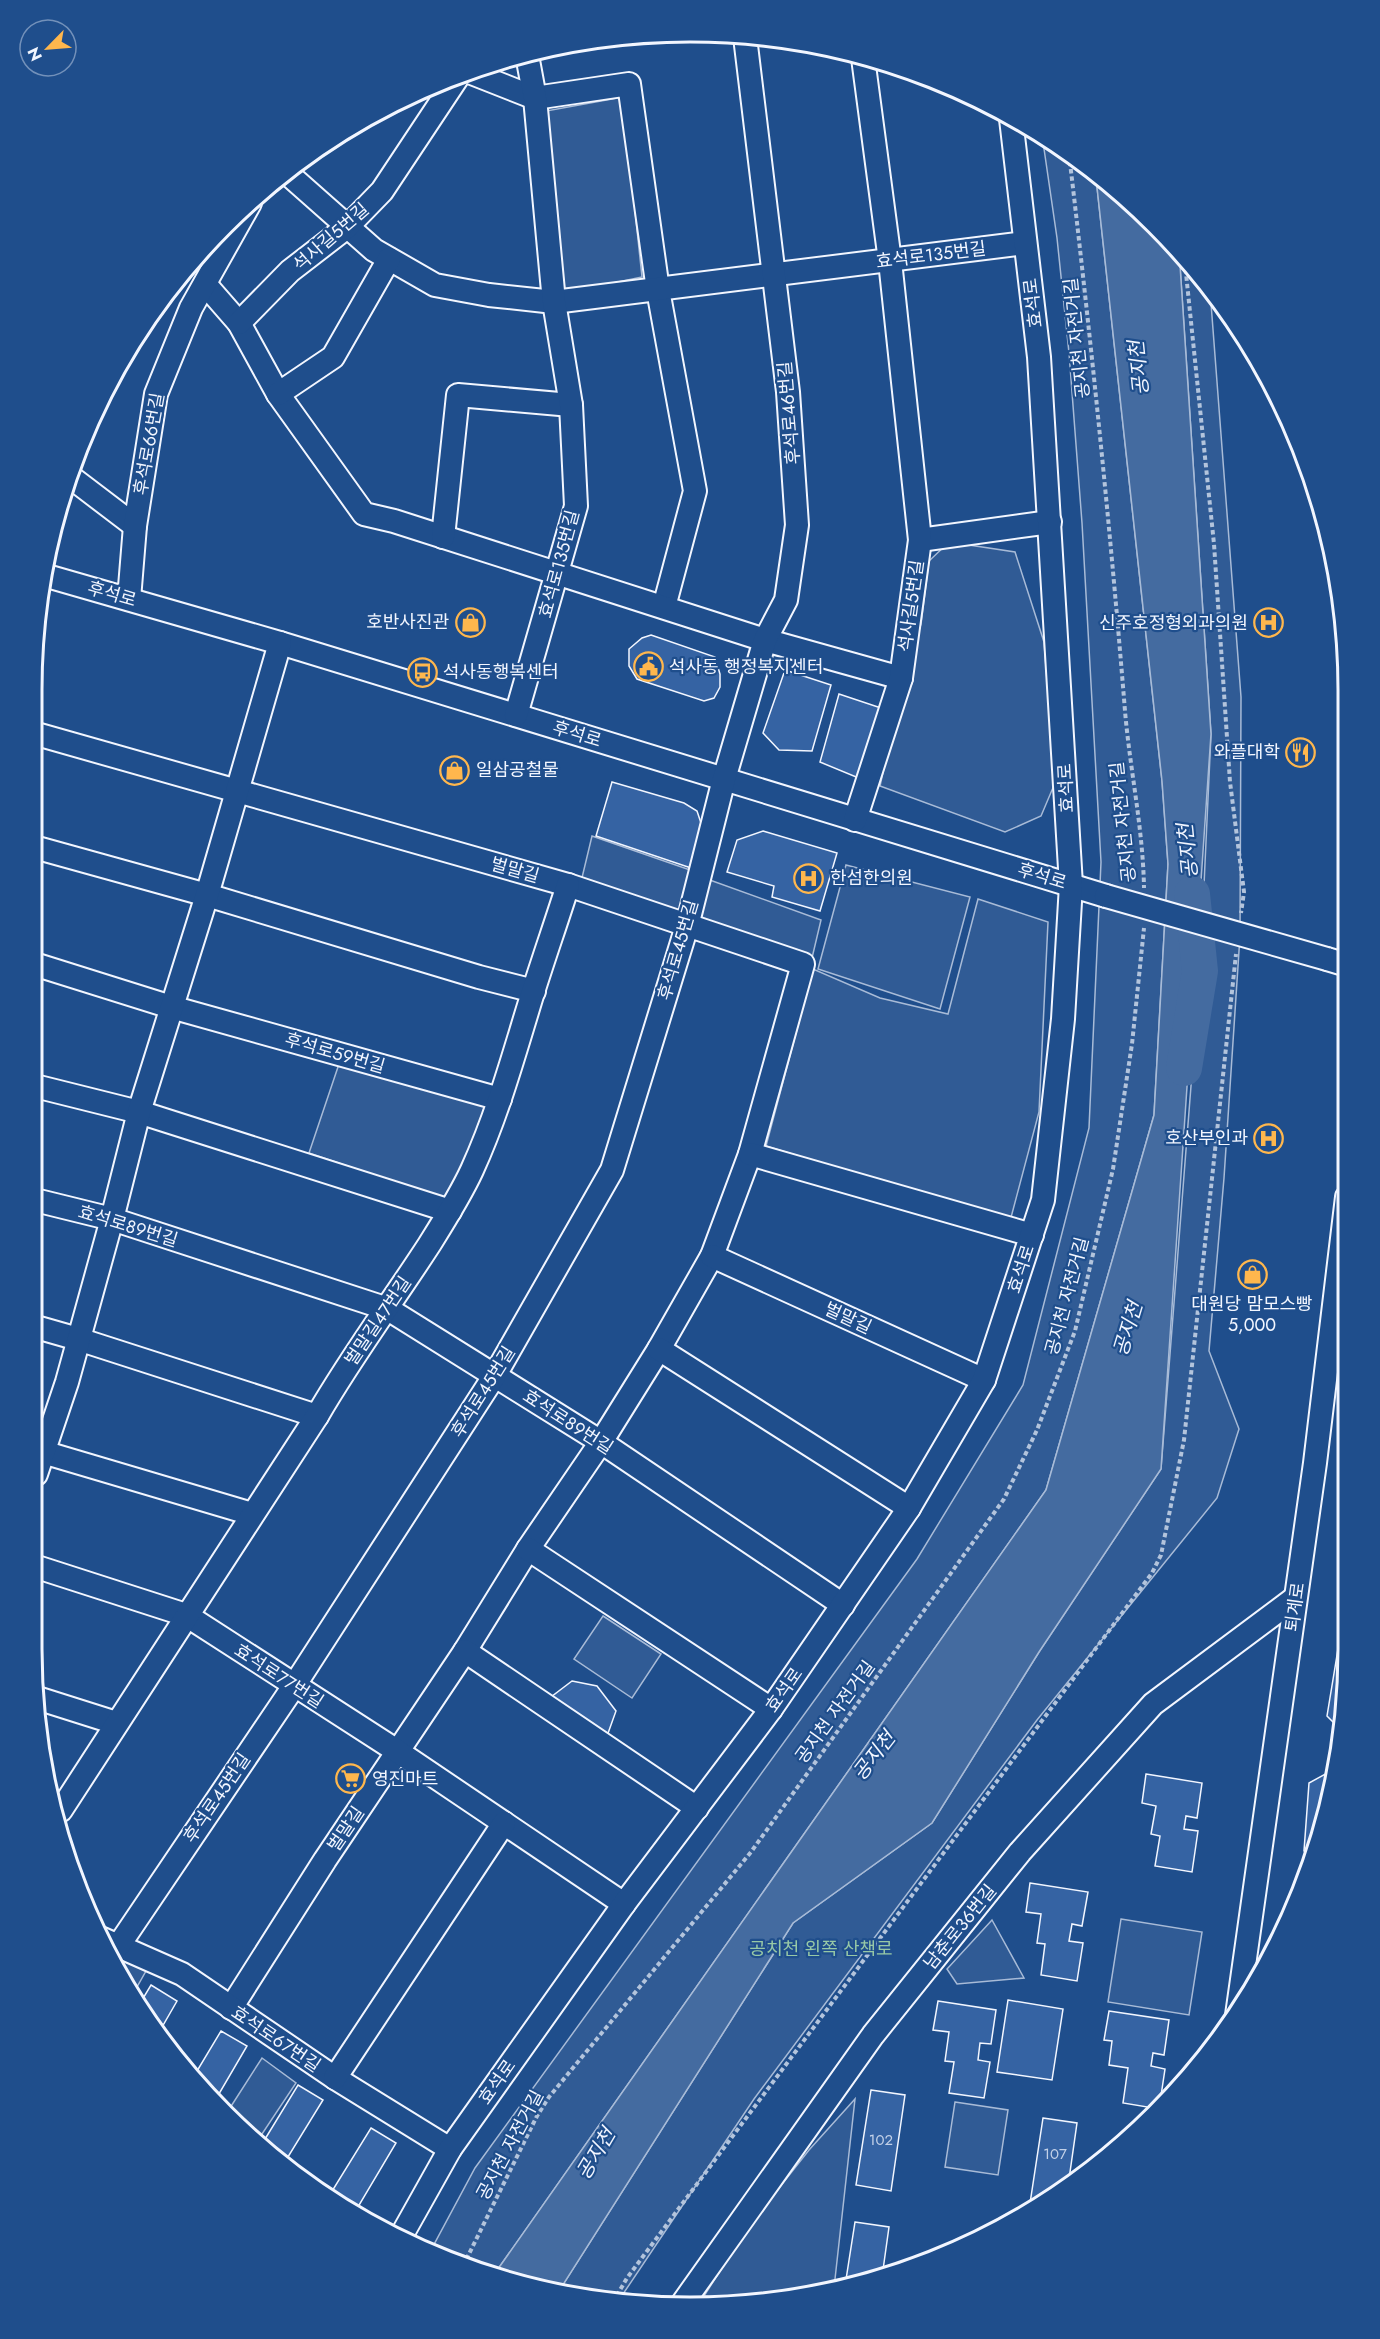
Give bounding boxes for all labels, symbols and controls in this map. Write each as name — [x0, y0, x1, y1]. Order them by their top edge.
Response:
north arrow — [18, 18, 78, 78]
text: N — [22, 44, 48, 65]
street label: 석사길5번길 — [287, 197, 375, 277]
street label: 효석로135번길 — [874, 235, 988, 275]
street label: 공지천 자전거길 — [1058, 276, 1096, 400]
street label: 효석로 — [1017, 277, 1049, 329]
water label: 공지천 — [1121, 336, 1156, 397]
street label: 후석로46번길 — [772, 360, 806, 466]
street label: 후석로66번길 — [127, 391, 171, 497]
street label: 효석로135번길 — [532, 507, 586, 621]
street label: 석사길5번길 — [892, 558, 930, 654]
street label: 후석로 — [85, 575, 139, 613]
shop icon: 호반사진관 — [454, 606, 486, 638]
hospital icon: 신주호정형외과의원 — [1253, 607, 1285, 639]
place label: 호반사진관 — [366, 609, 449, 635]
place label: 신주호정형외과의원 — [1099, 610, 1248, 636]
public building icon: 석사동 행정복지센터 — [632, 651, 664, 683]
place label: 석사동 행정복지센터 — [669, 654, 823, 680]
bus stop icon: 석사동행복센터 — [406, 656, 438, 688]
place label: 석사동행복센터 — [443, 659, 559, 685]
street label: 후석로 — [549, 714, 605, 754]
restaurant icon: 와플대학 — [1285, 736, 1317, 768]
place label: 와플대학 — [1214, 739, 1280, 765]
shop icon: 일삼공철물 — [439, 754, 471, 786]
place label: 일삼공철물 — [476, 757, 559, 783]
street label: 공지천 자전거길 — [1104, 760, 1142, 884]
street label: 효석로 — [1052, 763, 1080, 813]
water label: 공지천 — [1170, 819, 1205, 880]
street label: 벌말길 — [488, 851, 542, 889]
street label: 후석로 — [1014, 856, 1070, 896]
hospital icon: 한섬한의원 — [793, 862, 825, 894]
place label: 한섬한의원 — [830, 865, 913, 891]
street label: 후석로45번길 — [651, 897, 705, 1003]
street label: 후석로59번길 — [282, 1026, 388, 1080]
hospital icon: 호산부인과 — [1253, 1122, 1285, 1154]
place label: 호산부인과 — [1165, 1125, 1248, 1151]
street label: 효석로89번길 — [75, 1199, 181, 1253]
street label: 공지천 자전거길 — [1039, 1234, 1095, 1358]
street label: 효석로 — [1001, 1241, 1041, 1297]
shop icon: 대원당 맘모스빵 5,000 — [1236, 1259, 1268, 1291]
street label: 벌말길47번길 — [338, 1271, 418, 1371]
place label: 대원당 맘모스빵 5,000 — [1191, 1291, 1313, 1338]
street label: 벌말길 — [820, 1296, 876, 1340]
water label: 공지천 — [1106, 1296, 1151, 1360]
street label: 후석로45번길 — [445, 1341, 521, 1443]
street label: 효석로89번길 — [518, 1383, 618, 1461]
street label: 퇴계로 — [1279, 1581, 1311, 1633]
street label: 효석로77번길 — [229, 1637, 329, 1715]
street label: 공지천 자전거길 — [791, 1657, 879, 1767]
street label: 효석로 — [759, 1662, 809, 1718]
water label: 공지천 — [848, 1727, 900, 1785]
street label: 후석로45번길 — [177, 1748, 257, 1848]
supermarket icon: 영진마트 — [335, 1763, 367, 1795]
place label: 영진마트 — [372, 1766, 438, 1792]
street label: 벌말길 — [321, 1801, 371, 1857]
street label: 남춘로36번길 — [917, 1879, 1003, 1975]
park label: 공치천 왼쪽 산책로 — [749, 1936, 893, 1962]
street label: 효석로67번길 — [226, 2000, 326, 2078]
street label: 효석로 — [472, 2054, 522, 2110]
street label: 공지천 자전거길 — [470, 2085, 550, 2205]
water label: 공지천 — [569, 2121, 624, 2185]
house number: 102 — [869, 2129, 893, 2151]
house number: 107 — [1043, 2143, 1067, 2165]

